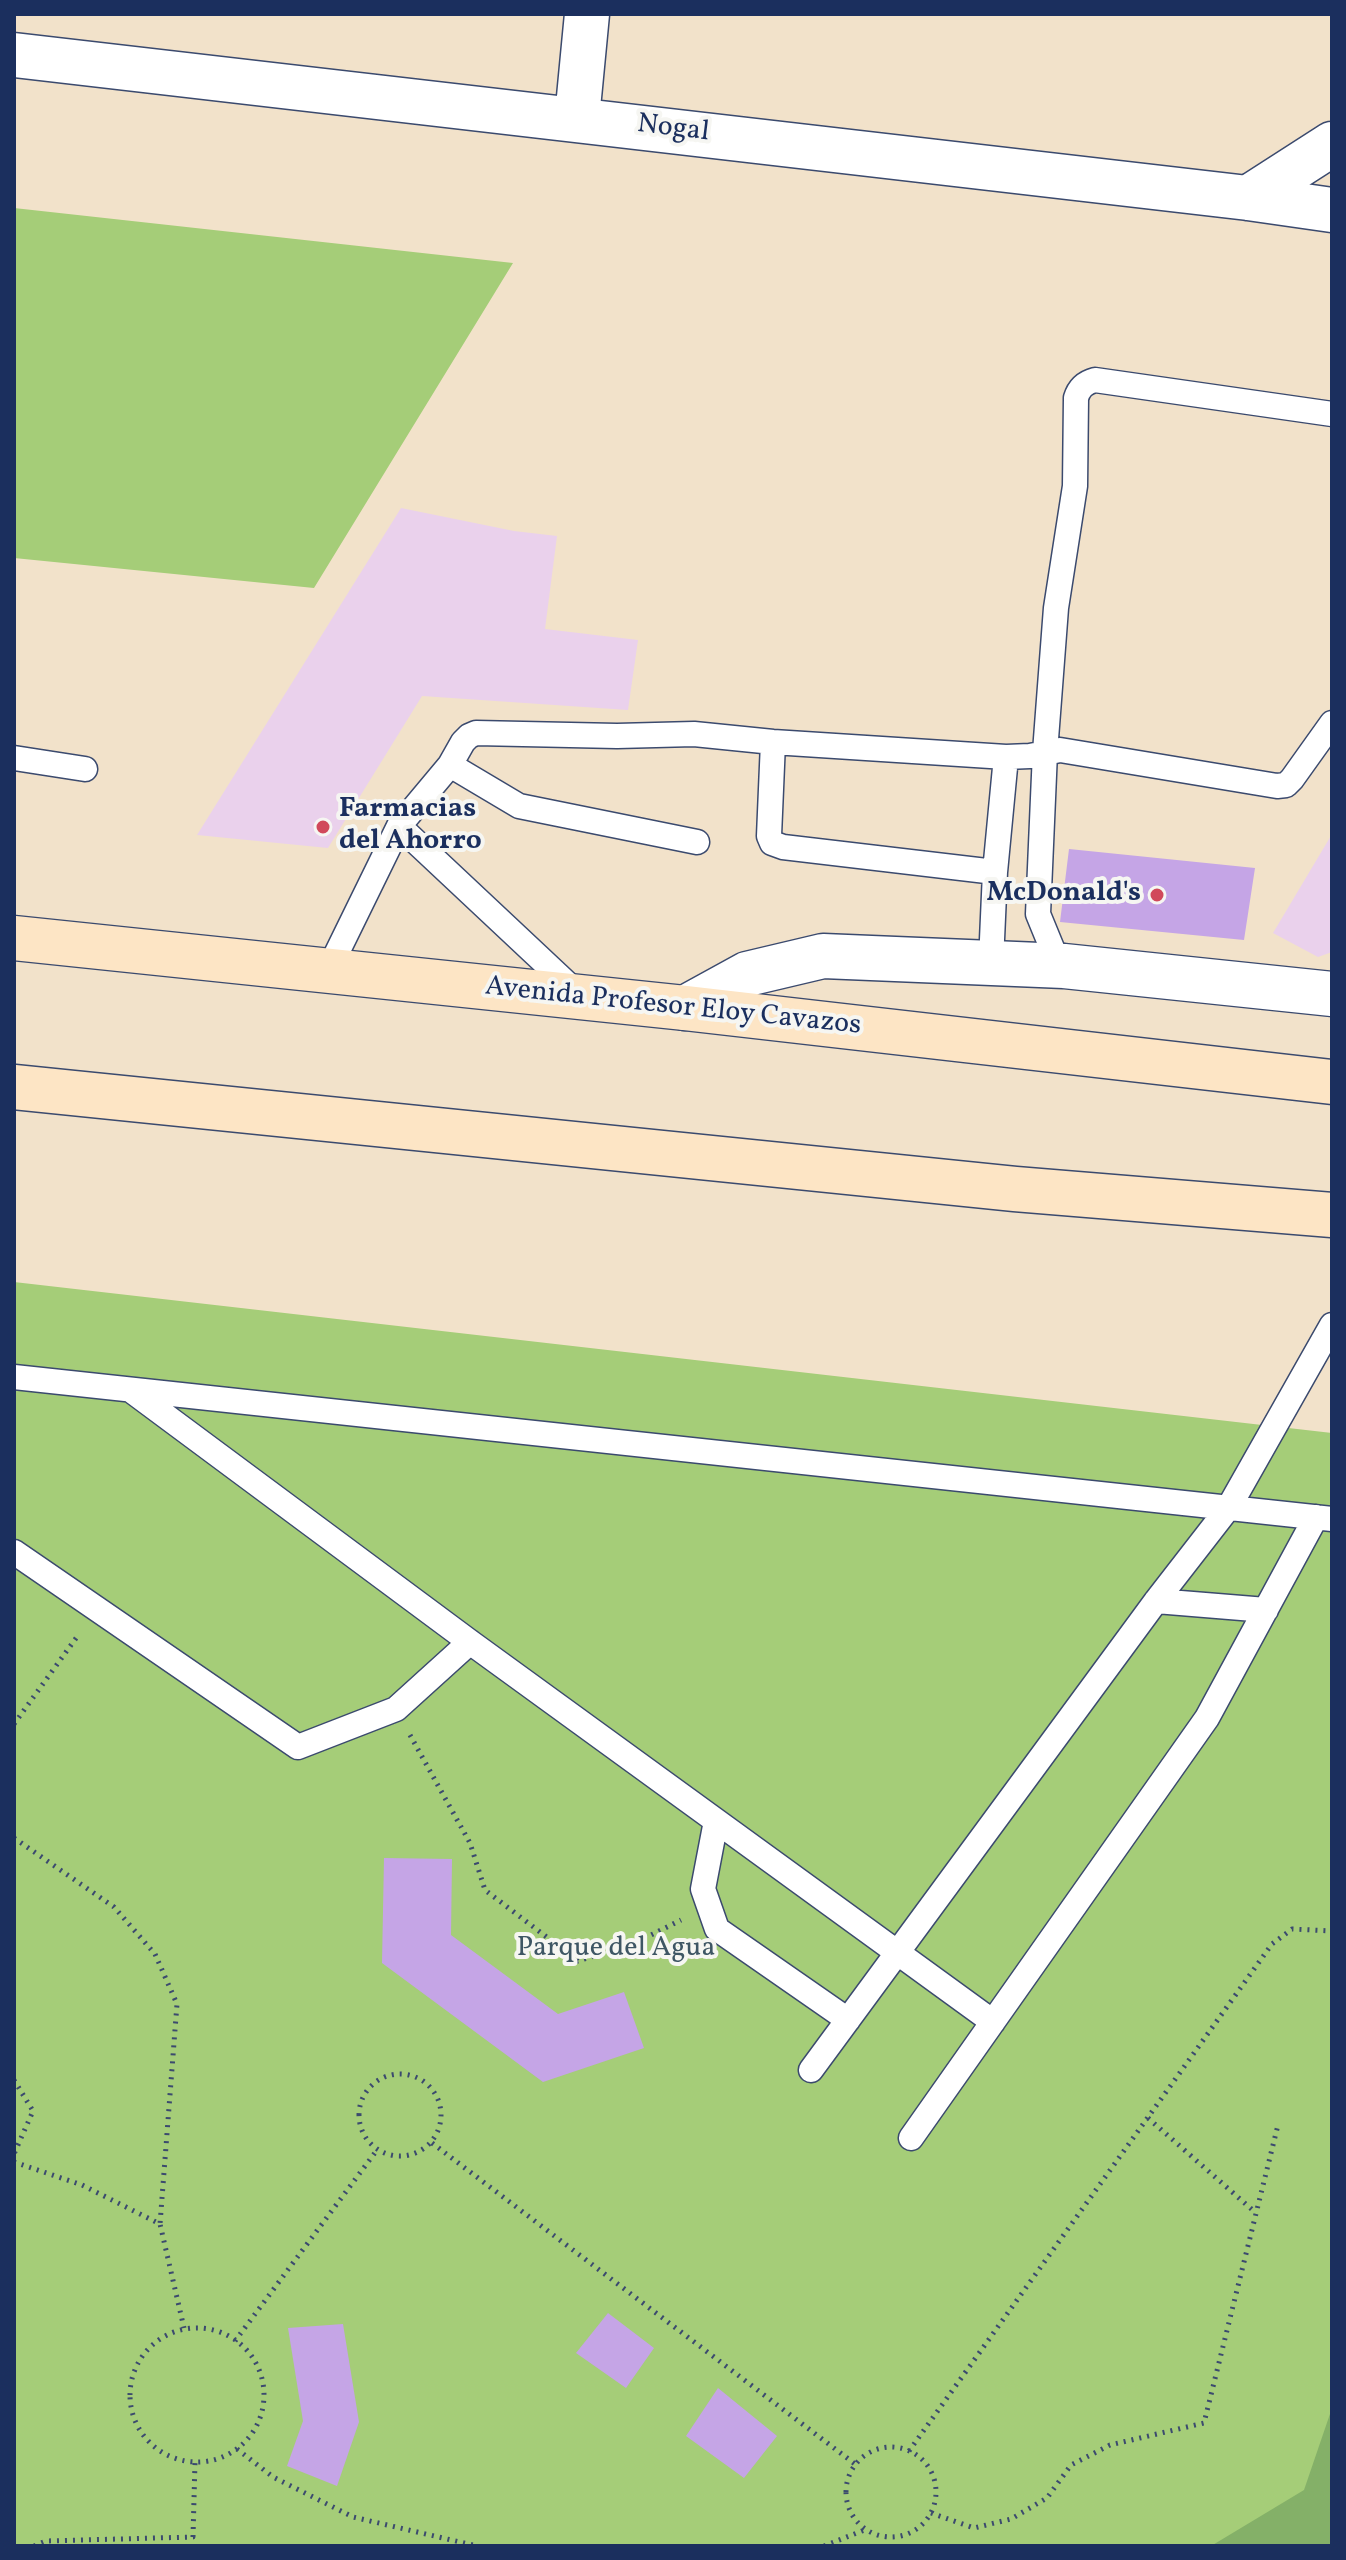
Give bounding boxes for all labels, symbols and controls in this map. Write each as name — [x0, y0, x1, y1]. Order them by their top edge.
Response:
street label: Nogal — [635, 109, 711, 151]
place label: Farmacias del Ahorro — [339, 794, 482, 860]
marker: Farmacias del Ahorro — [314, 818, 332, 836]
place label: McDonald's — [987, 878, 1141, 912]
marker: McDonald's — [1148, 886, 1166, 904]
street label: Avenida Profesor Eloy Cavazos — [483, 972, 863, 1044]
park label: Parque del Agua — [517, 1933, 715, 1967]

